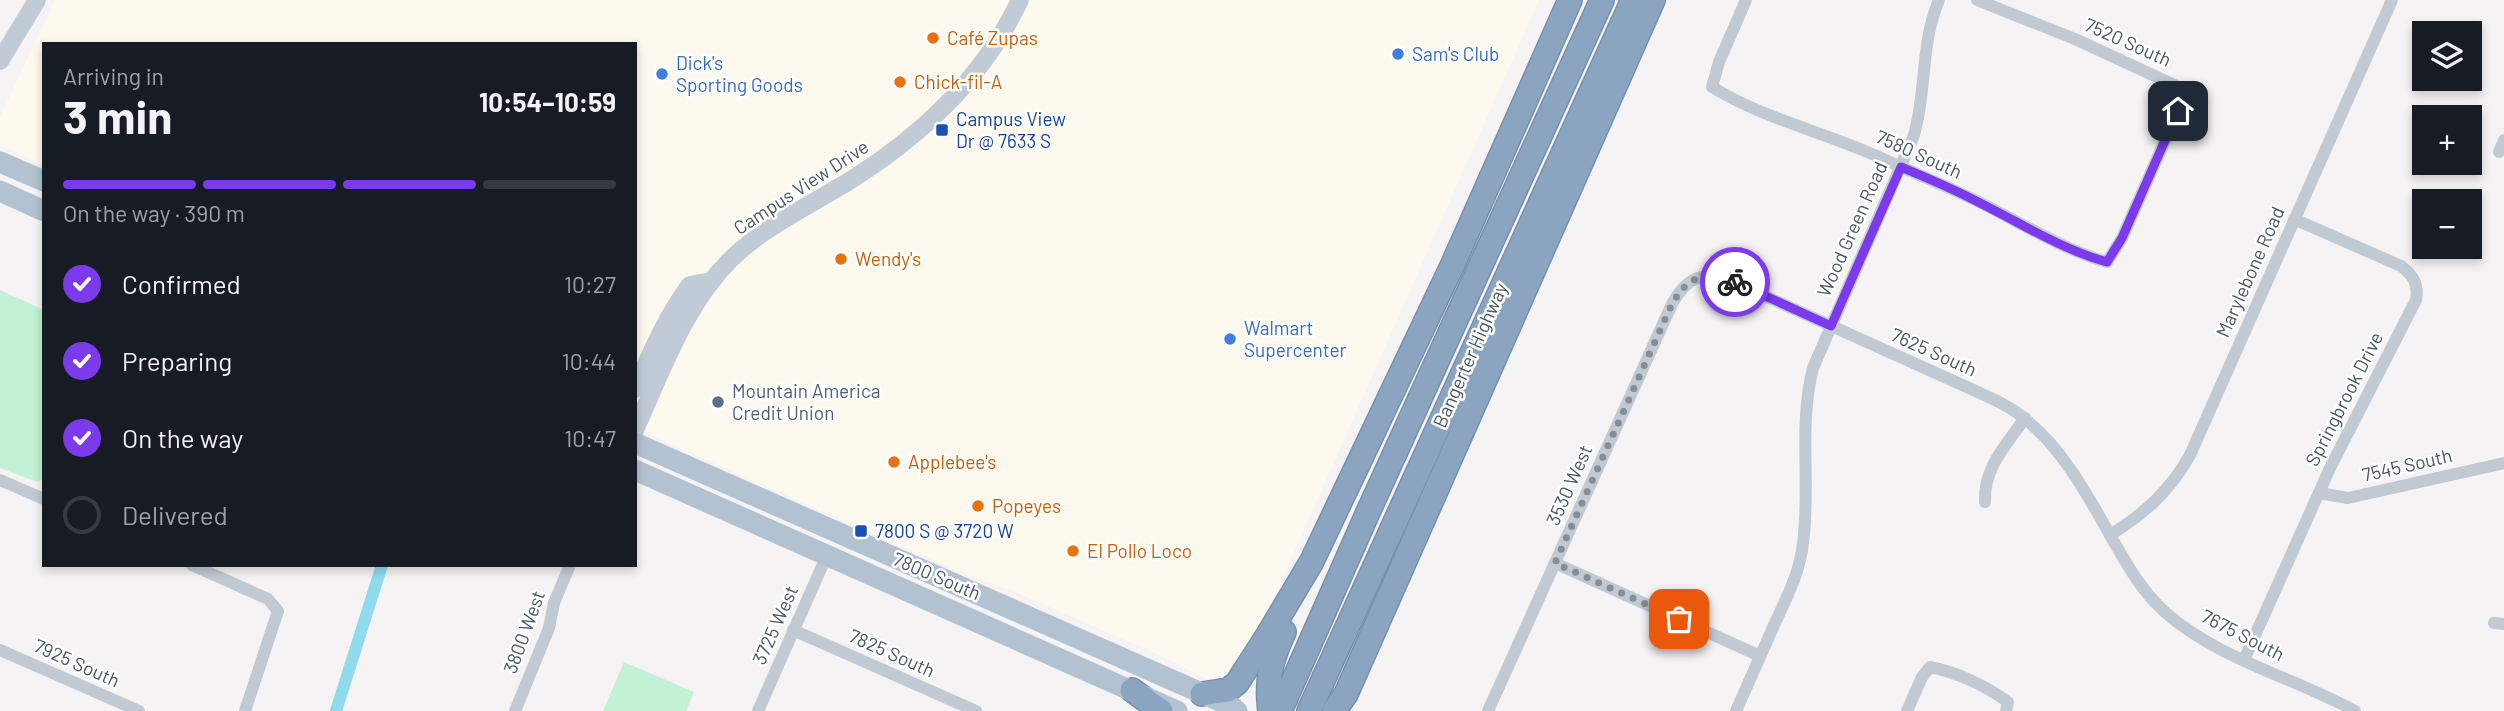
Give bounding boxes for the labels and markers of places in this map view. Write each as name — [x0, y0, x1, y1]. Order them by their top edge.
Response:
place label: Café Zupas — [947, 26, 1038, 49]
marker: Café Zupas — [925, 30, 941, 46]
place label: Sam's Club — [1412, 42, 1499, 65]
marker: Sam's Club — [1390, 46, 1406, 62]
place label: Dick's Sporting Goods — [676, 51, 803, 96]
marker: Dick's Sporting Goods — [654, 66, 670, 82]
place label: Chick-fil-A — [914, 70, 1002, 93]
marker: Chick-fil-A — [892, 74, 908, 90]
pin — [2148, 81, 2208, 141]
place label: Campus View Dr @ 7633 S — [956, 107, 1066, 152]
marker: Campus View Dr @ 7633 S — [934, 122, 950, 138]
place label: Wendy's — [855, 247, 921, 270]
marker: Wendy's — [833, 251, 849, 267]
place label: Walmart Supercenter — [1244, 316, 1347, 361]
marker: Walmart Supercenter — [1222, 331, 1238, 347]
place label: Mountain America Credit Union — [732, 379, 880, 424]
marker: Mountain America Credit Union — [710, 394, 726, 410]
place label: Applebee's — [908, 450, 996, 473]
marker: Applebee's — [886, 454, 902, 470]
place label: Popeyes — [992, 494, 1061, 517]
marker: Popeyes — [970, 498, 986, 514]
place label: 7800 S @ 3720 W — [875, 519, 1014, 542]
marker: 7800 S @ 3720 W — [853, 523, 869, 539]
place label: El Pollo Loco — [1087, 539, 1192, 562]
marker: El Pollo Loco — [1065, 543, 1081, 559]
pin — [1649, 589, 1709, 649]

